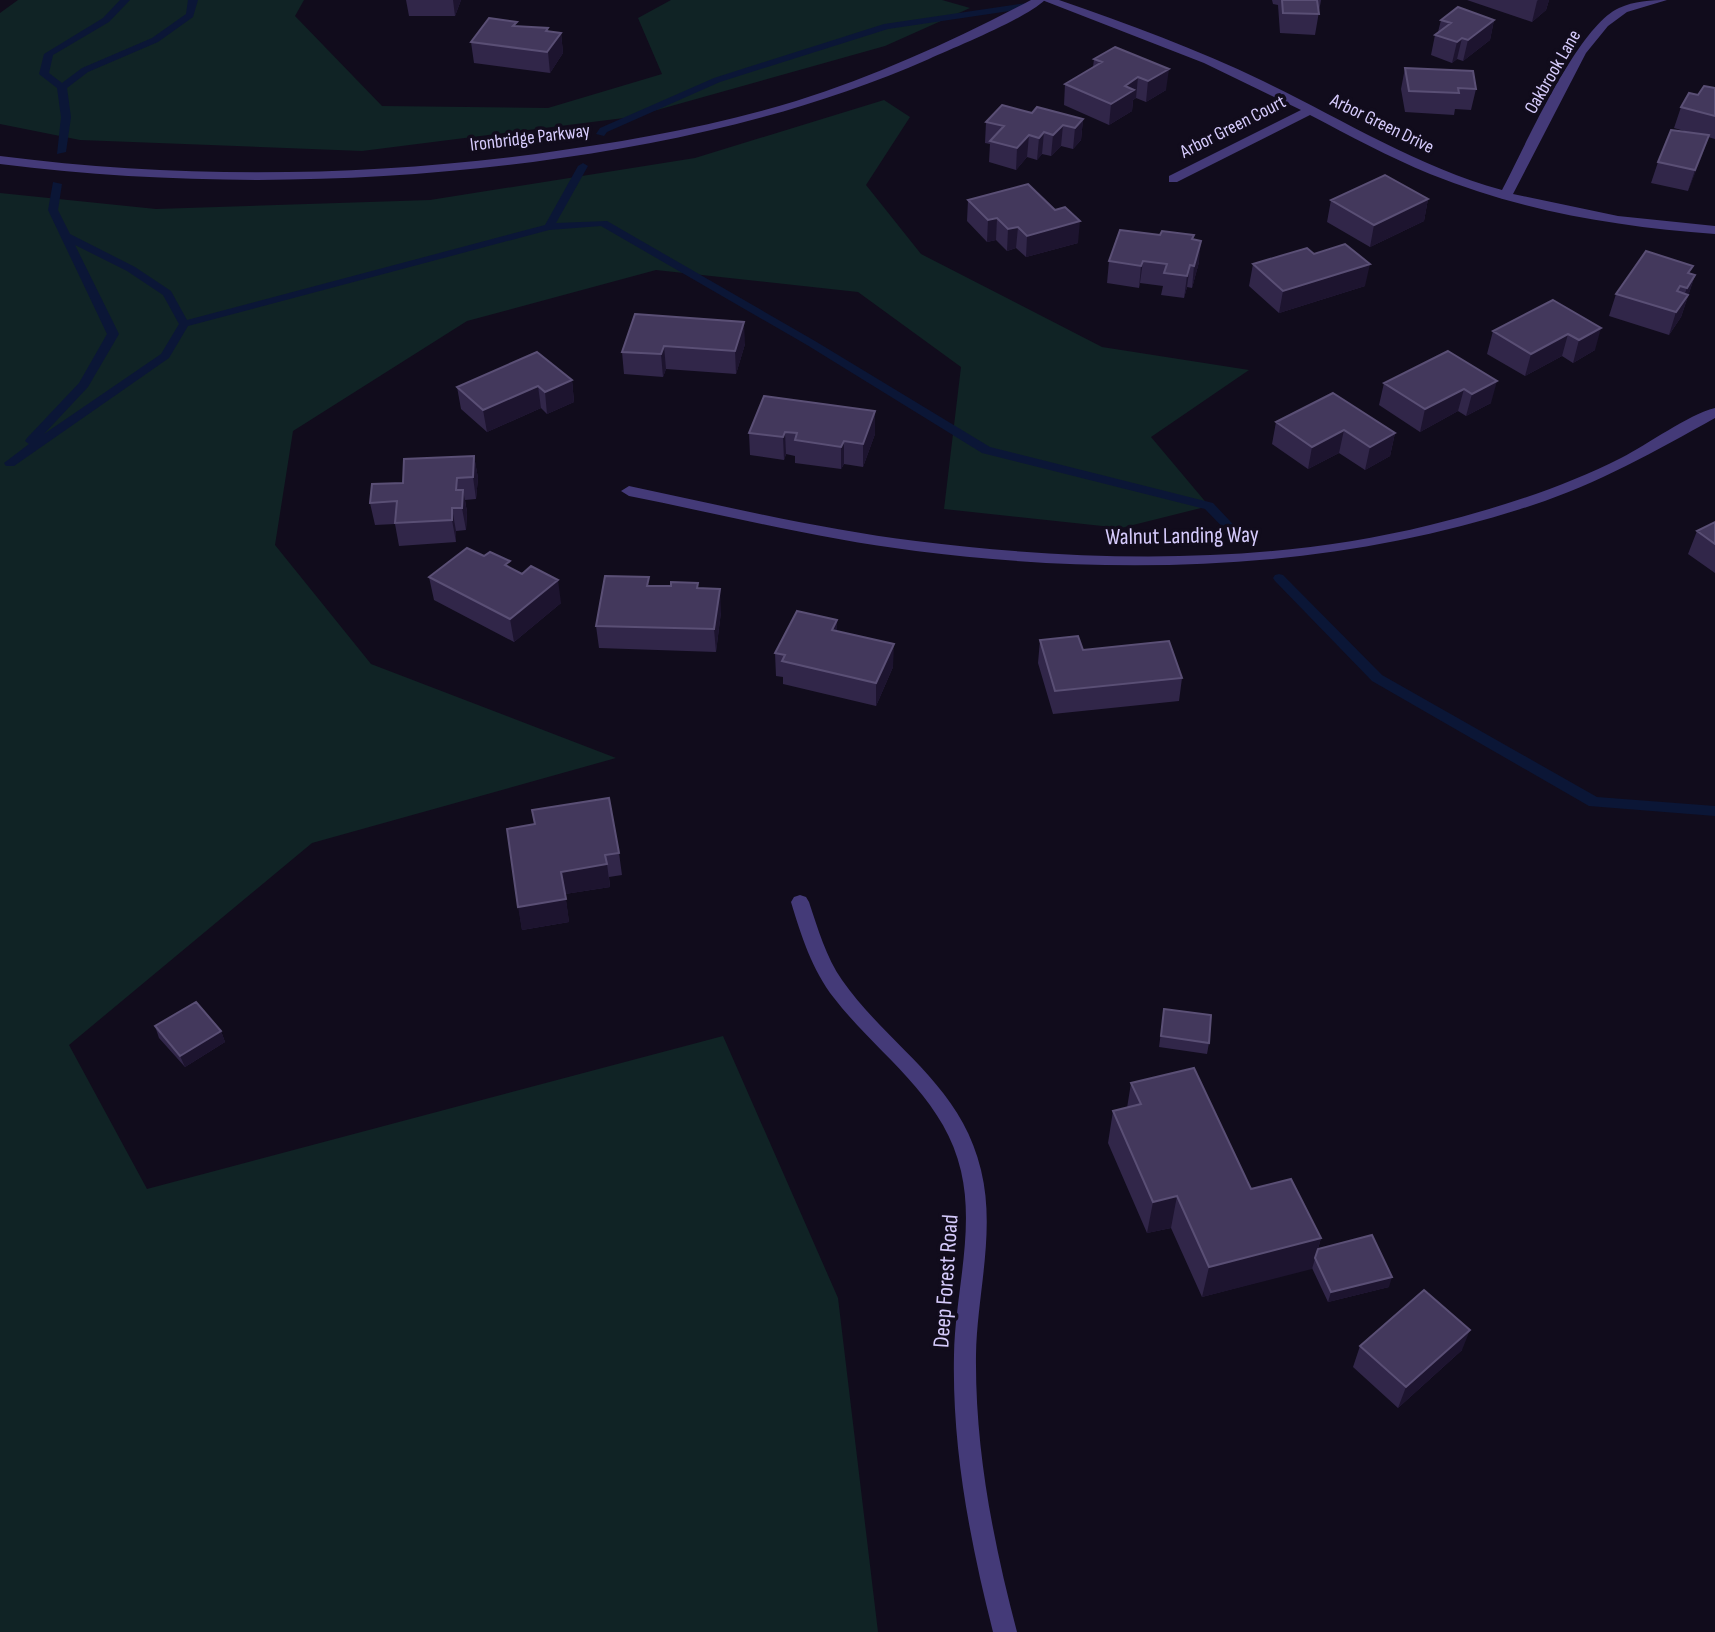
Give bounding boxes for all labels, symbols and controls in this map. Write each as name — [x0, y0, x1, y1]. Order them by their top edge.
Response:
street label: Oakbrook Lane — [1520, 26, 1586, 118]
street label: Arbor Green Drive — [1326, 89, 1438, 159]
street label: Arbor Green Court — [1175, 90, 1290, 164]
street label: Ironbridge Parkway — [469, 119, 592, 157]
street label: Walnut Landing Way — [1105, 521, 1259, 551]
street label: Deep Forest Road — [927, 1213, 965, 1349]

